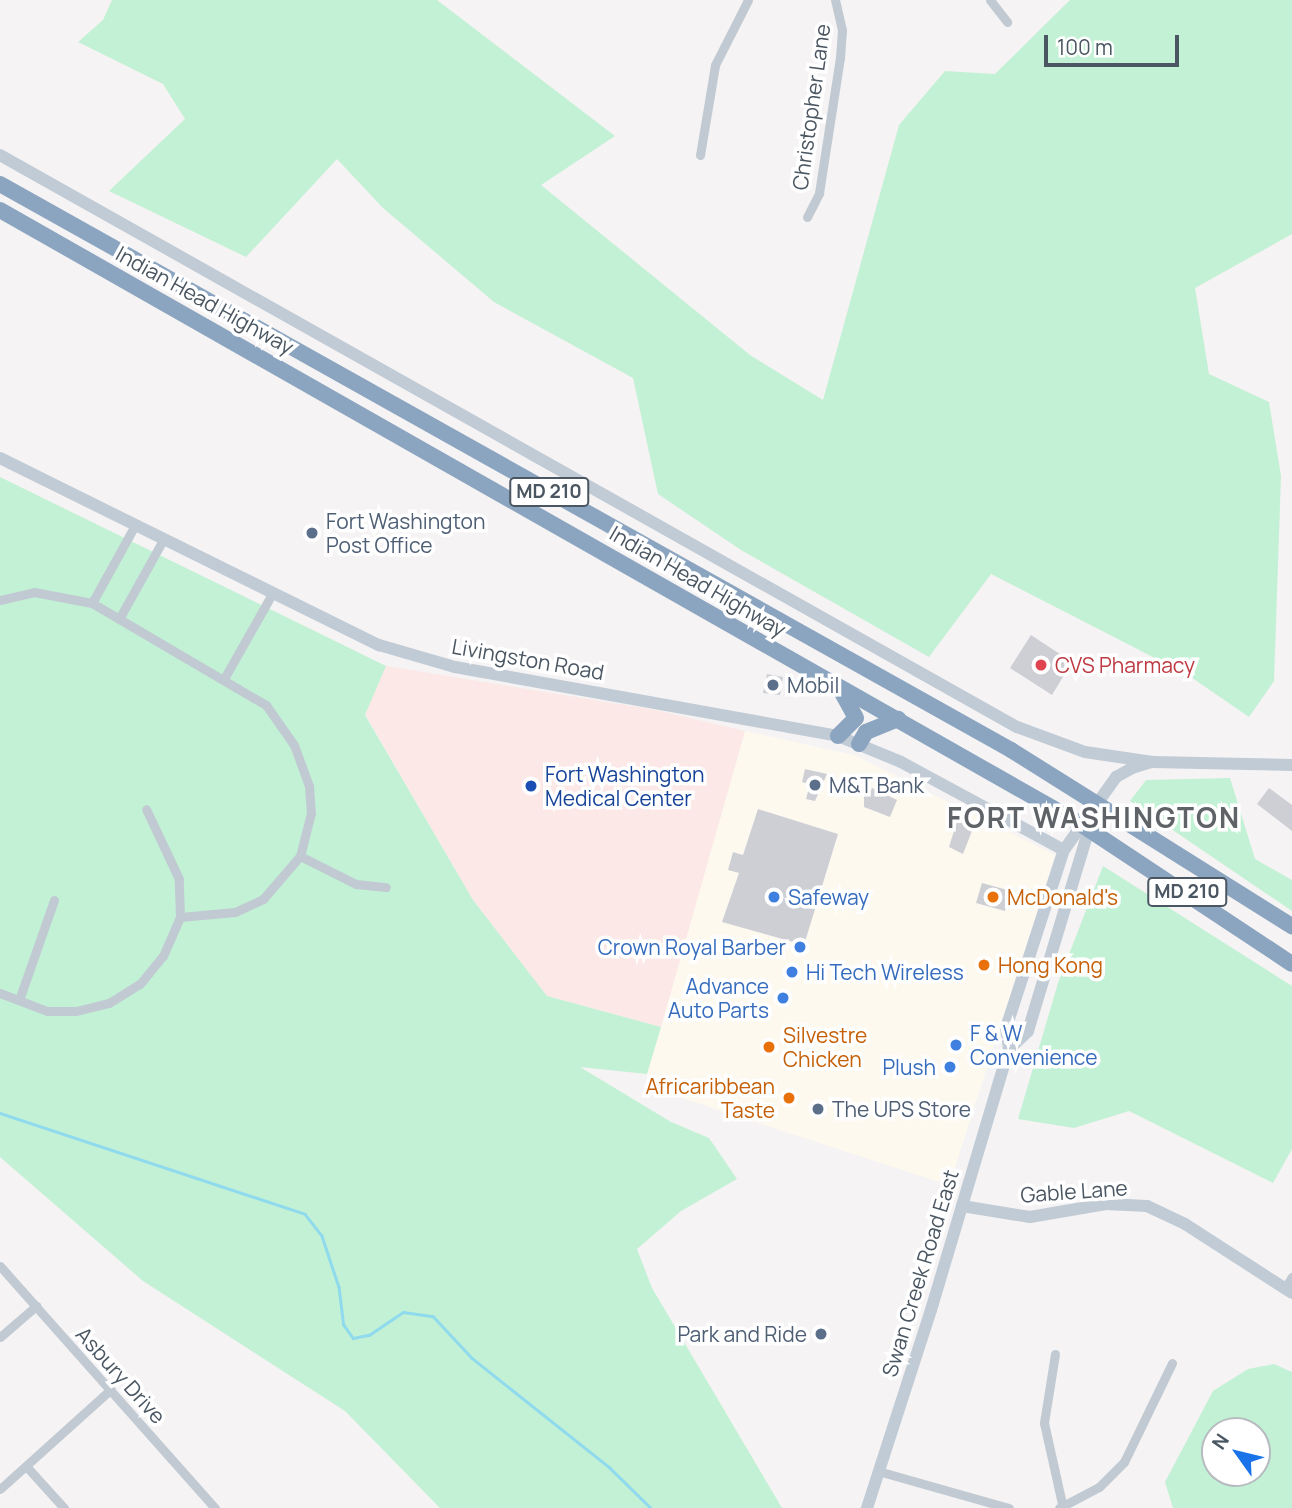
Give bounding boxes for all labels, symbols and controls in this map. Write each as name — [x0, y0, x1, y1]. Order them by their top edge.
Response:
scale bar — [1047, 21, 1182, 65]
street label: Christopher Lane — [787, 22, 835, 192]
text: 100 m — [1057, 33, 1113, 61]
street label: Indian Head Highway — [112, 241, 298, 359]
road number: MD 210 — [509, 477, 589, 508]
place label: Fort Washington Post Office — [326, 508, 485, 558]
street label: Indian Head Highway — [605, 520, 791, 642]
marker: Fort Washington Post Office — [304, 525, 320, 541]
street label: Livingston Road — [450, 633, 606, 685]
place label: CVS Pharmacy — [1055, 652, 1195, 678]
marker: CVS Pharmacy — [1033, 657, 1049, 673]
place label: Mobil — [787, 672, 839, 698]
marker: Mobil — [765, 677, 781, 693]
place label: Fort Washington Medical Center — [545, 761, 704, 811]
place label: M&T Bank — [829, 772, 924, 798]
marker: M&T Bank — [807, 777, 823, 793]
marker: Fort Washington Medical Center — [523, 778, 539, 794]
district label: FORT WASHINGTON — [948, 800, 1240, 834]
road number: MD 210 — [1147, 876, 1227, 908]
place label: Safeway — [788, 884, 869, 910]
place label: McDonald's — [1007, 884, 1118, 910]
marker: Safeway — [766, 889, 782, 905]
marker: McDonald's — [985, 889, 1001, 905]
place label: Crown Royal Barber — [598, 934, 786, 960]
marker: Crown Royal Barber — [792, 939, 808, 955]
place label: Hong Kong — [998, 952, 1103, 978]
marker: Hong Kong — [976, 957, 992, 973]
place label: Hi Tech Wireless — [806, 959, 964, 985]
marker: Hi Tech Wireless — [784, 964, 800, 980]
place label: Advance Auto Parts — [668, 973, 769, 1023]
marker: Advance Auto Parts — [775, 990, 791, 1006]
place label: F & W Convenience — [970, 1020, 1097, 1070]
place label: Silvestre Chicken — [783, 1022, 867, 1072]
marker: F & W Convenience — [948, 1037, 964, 1053]
marker: Silvestre Chicken — [761, 1039, 777, 1055]
place label: Plush — [882, 1054, 936, 1080]
marker: Plush — [942, 1059, 958, 1075]
place label: Africaribbean Taste — [646, 1073, 775, 1123]
marker: Africaribbean Taste — [781, 1090, 797, 1106]
place label: The UPS Store — [832, 1096, 971, 1122]
marker: The UPS Store — [810, 1101, 826, 1117]
street label: Swan Creek Road East — [876, 1166, 964, 1380]
street label: Gable Lane — [1020, 1175, 1128, 1207]
place label: Park and Ride — [677, 1321, 807, 1347]
street label: Asbury Drive — [71, 1322, 171, 1428]
marker: Park and Ride — [813, 1326, 829, 1342]
north arrow — [1201, 1417, 1271, 1487]
text: N — [1206, 1428, 1235, 1454]

